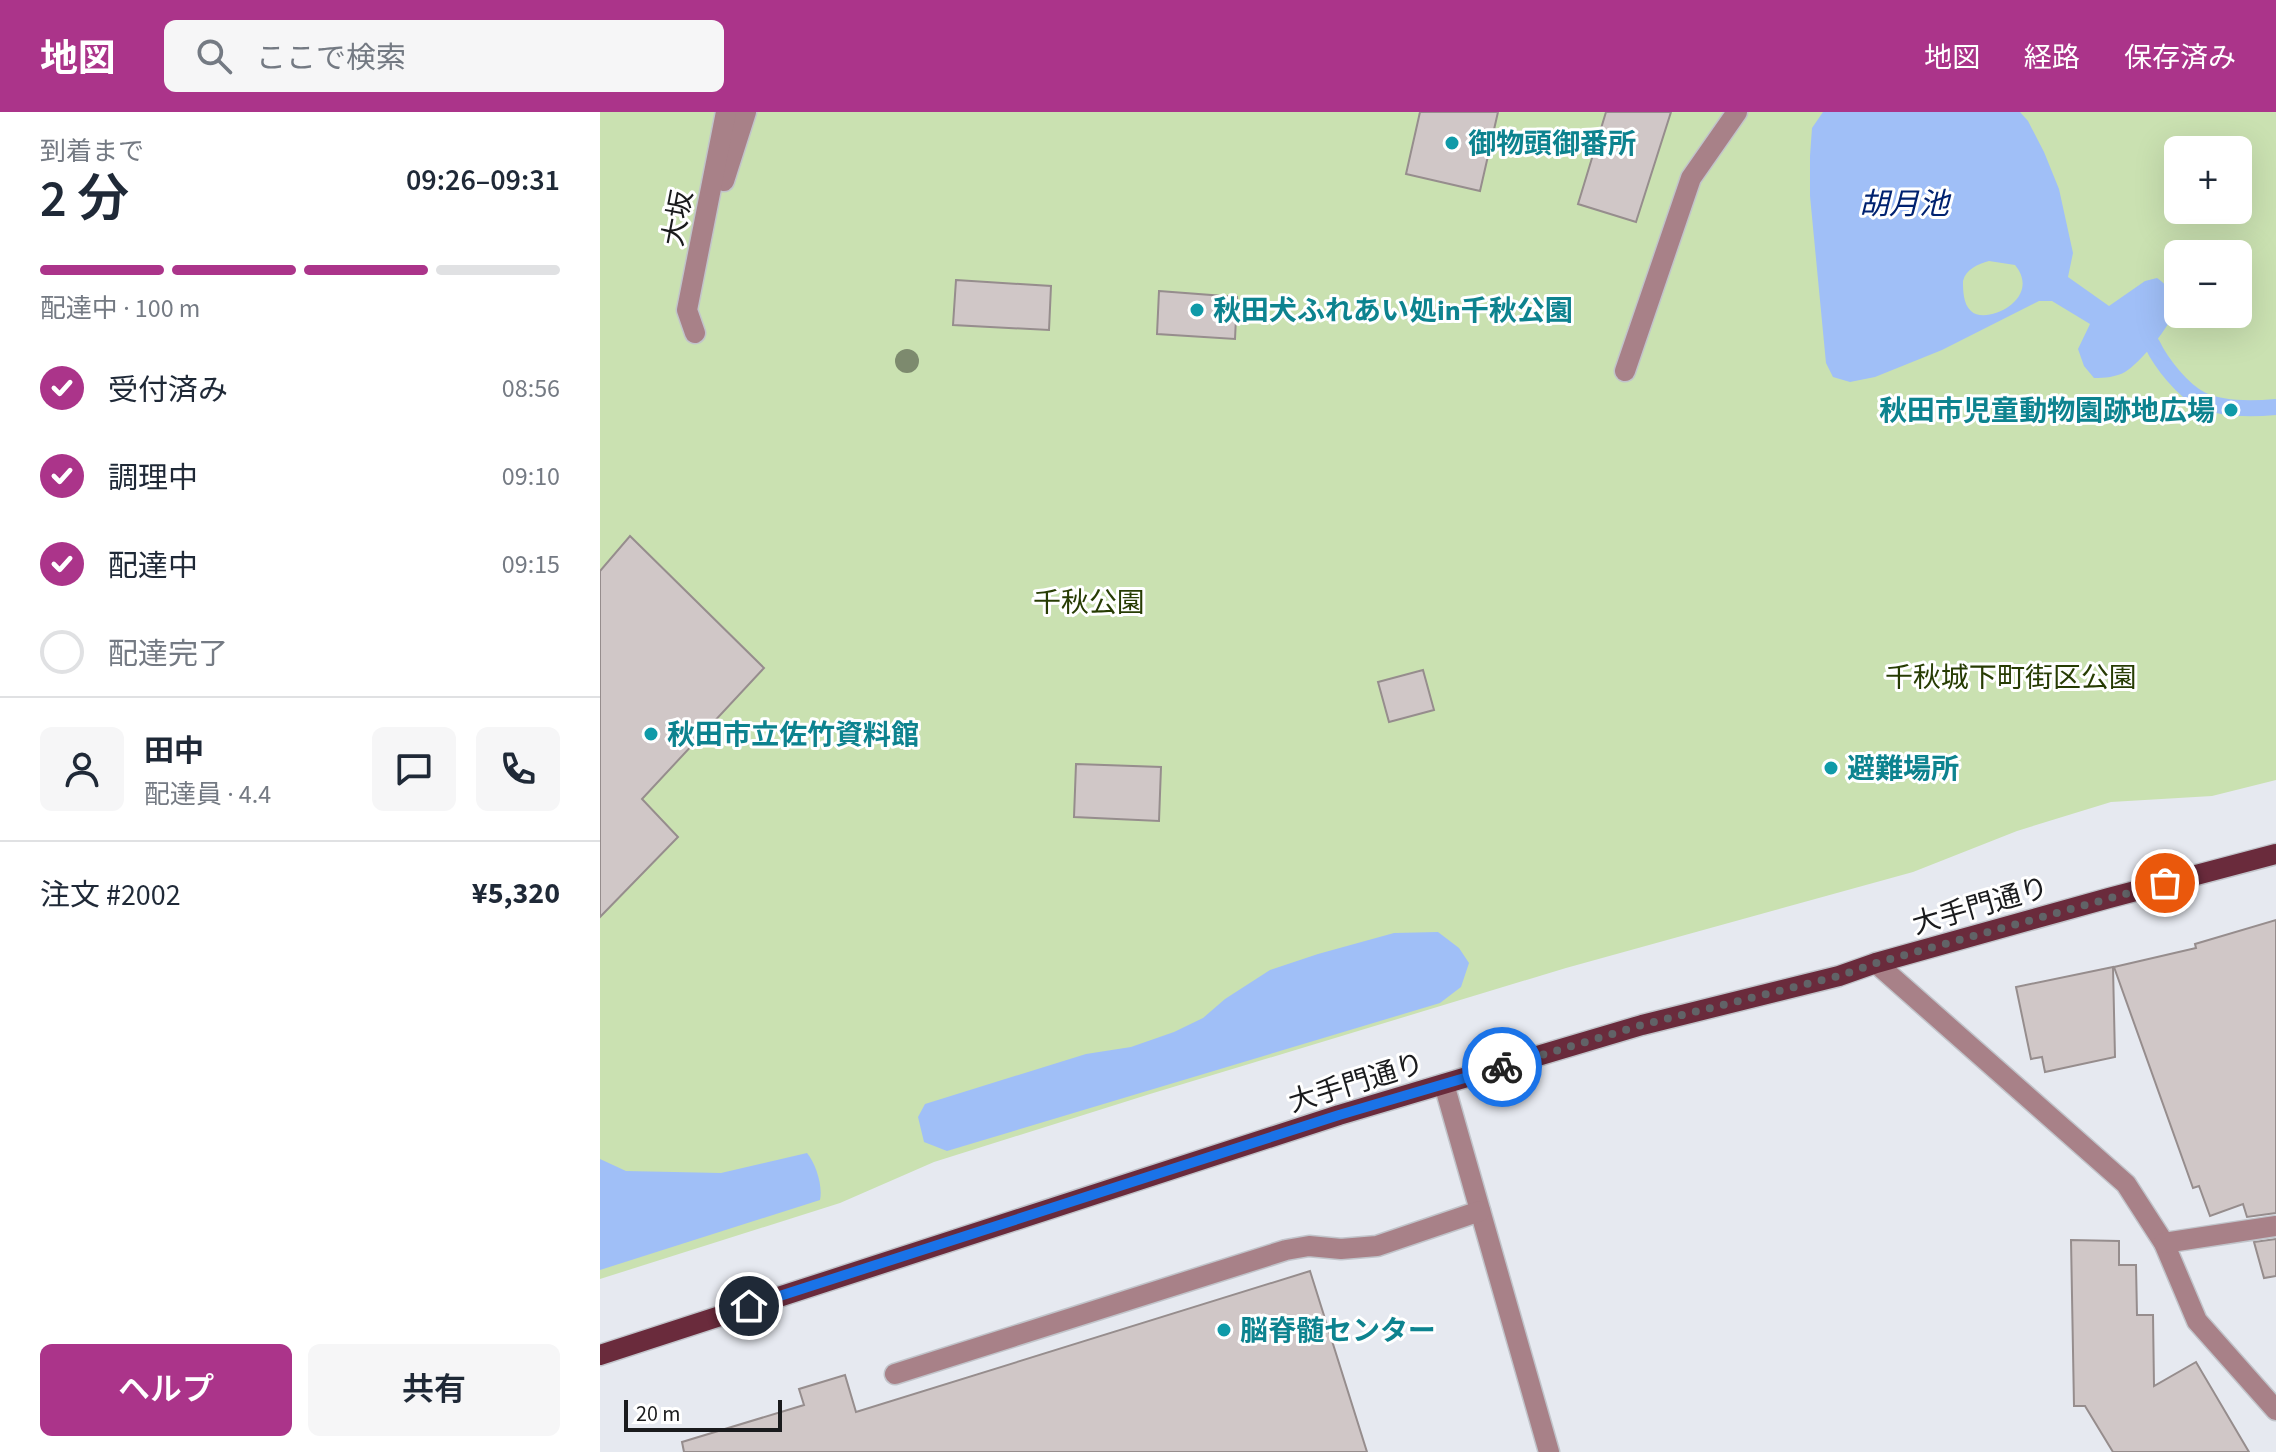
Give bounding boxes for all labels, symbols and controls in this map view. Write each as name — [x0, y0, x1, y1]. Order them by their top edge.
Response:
search box — [164, 20, 724, 92]
text: 地図 — [40, 32, 116, 86]
icon: search — [192, 34, 236, 78]
text: ここで検索 — [256, 37, 406, 80]
text: 地図 — [1924, 38, 1980, 78]
text: 経路 — [2024, 38, 2080, 78]
text: 保存済み — [2124, 38, 2236, 78]
place label: 御物頭御番所 — [1468, 124, 1636, 164]
text: 到着まで — [40, 133, 144, 170]
marker: 御物頭御番所 — [1443, 134, 1461, 152]
map controls — [2164, 136, 2252, 328]
button: + — [2164, 136, 2252, 224]
text: 09:26–09:31 — [406, 159, 560, 202]
text: 2 分 — [40, 163, 129, 237]
water label: 胡月池 — [1859, 183, 1952, 226]
street label: 大坂 — [653, 187, 703, 250]
button: − — [2164, 240, 2252, 328]
text: 配達中 · 100 m — [40, 290, 200, 327]
place label: 秋田犬ふれあい処in千秋公園 — [1213, 291, 1573, 331]
marker: 秋田犬ふれあい処in千秋公園 — [1188, 301, 1206, 319]
icon: check — [40, 366, 84, 410]
text: 受付済み — [108, 369, 228, 412]
text: 08:56 — [502, 370, 560, 407]
place label: 秋田市児童動物園跡地広場 — [1879, 391, 2215, 431]
marker: 秋田市児童動物園跡地広場 — [2222, 401, 2240, 419]
icon: check — [40, 454, 84, 498]
text: 調理中 — [108, 457, 198, 500]
text: 09:10 — [502, 458, 560, 495]
icon: check — [40, 542, 84, 586]
text: 配達中 — [108, 545, 198, 588]
text: 09:15 — [502, 546, 560, 583]
park label: 千秋公園 — [1033, 583, 1145, 623]
text: 配達完了 — [108, 633, 228, 676]
park label: 千秋城下町街区公園 — [1885, 658, 2137, 698]
place label: 秋田市立佐竹資料館 — [667, 715, 919, 755]
marker: 秋田市立佐竹資料館 — [642, 725, 660, 743]
button: person — [40, 727, 124, 811]
button: chat — [372, 727, 456, 811]
button: phone — [476, 727, 560, 811]
text: 田中 — [144, 730, 204, 773]
place label: 避難場所 — [1847, 749, 1959, 789]
marker: 避難場所 — [1822, 759, 1840, 777]
text: 配達員 · 4.4 — [144, 776, 271, 813]
pin — [2131, 849, 2199, 917]
icon: bag — [2143, 861, 2187, 905]
street label: 大手門通り — [1907, 867, 2053, 944]
text: ¥5,320 — [472, 872, 560, 915]
text: 注文 #2002 — [40, 874, 181, 917]
courier — [1462, 1027, 1542, 1107]
street label: 大手門通り — [1283, 1043, 1429, 1123]
icon: bike — [1480, 1045, 1524, 1089]
pin — [715, 1272, 783, 1340]
icon: home — [727, 1284, 771, 1328]
place label: 脳脊髄センター — [1240, 1311, 1436, 1351]
marker: 脳脊髄センター — [1215, 1321, 1233, 1339]
button: ヘルプ — [40, 1344, 292, 1436]
button: 共有 — [308, 1344, 560, 1436]
scale bar — [624, 1396, 782, 1432]
text: 20 m — [636, 1398, 681, 1430]

